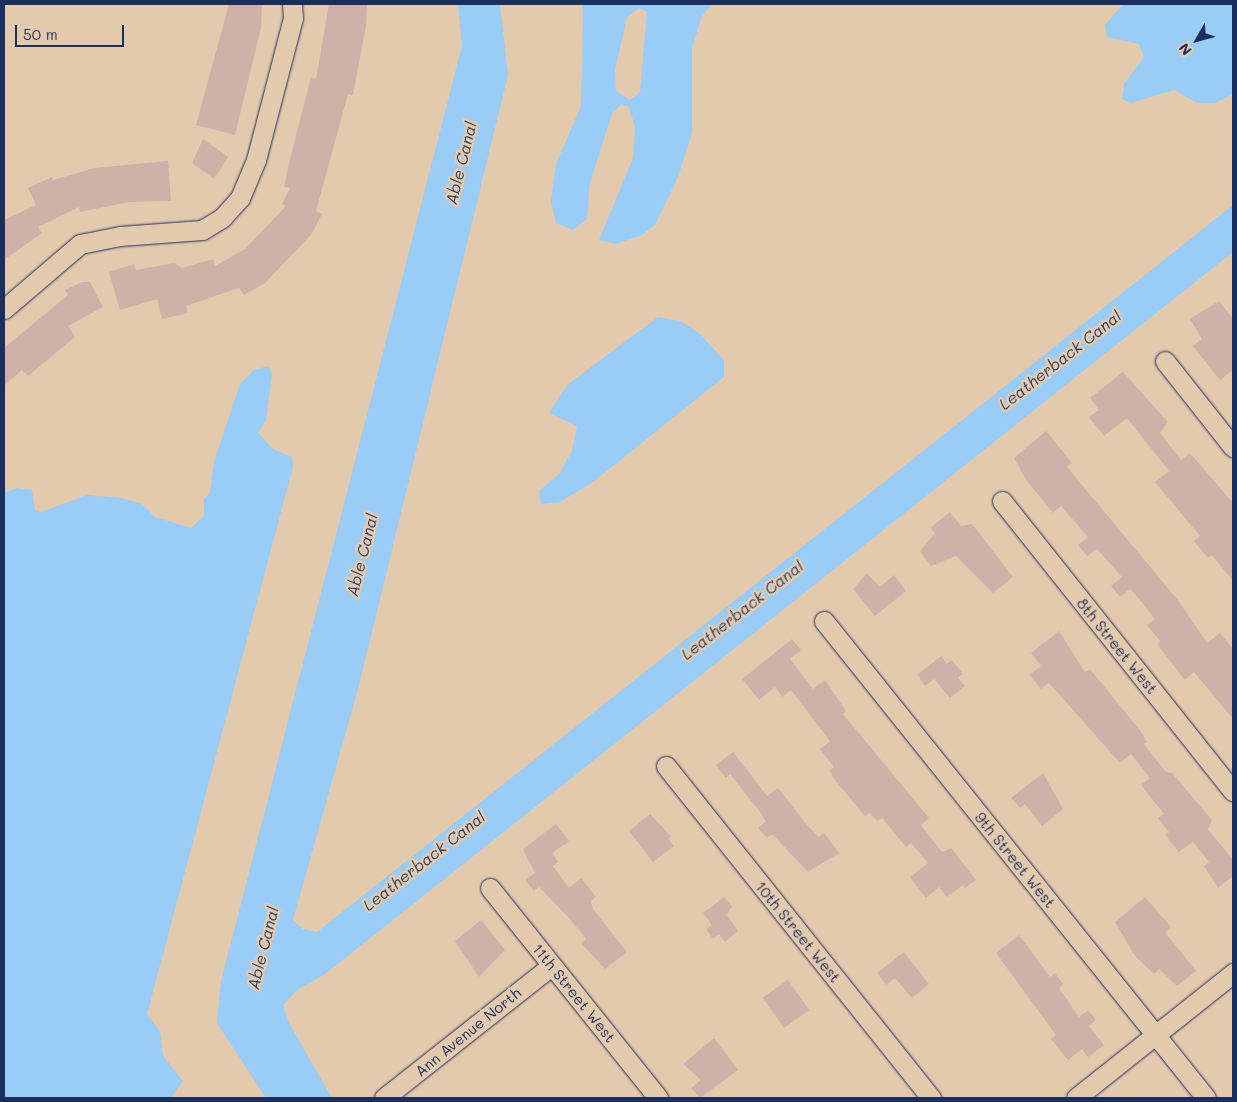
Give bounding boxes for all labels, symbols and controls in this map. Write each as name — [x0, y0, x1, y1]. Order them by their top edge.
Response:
scale bar — [18, 15, 126, 47]
north arrow — [1172, 15, 1222, 65]
text: 50 m — [23, 24, 58, 44]
text: N — [1174, 40, 1196, 60]
water label: Able Canal — [441, 120, 481, 206]
water label: Leatherback Canal — [995, 306, 1125, 414]
water label: Able Canal — [342, 512, 382, 598]
water label: Leatherback Canal — [677, 556, 807, 664]
street label: 8th Street West — [1073, 595, 1161, 697]
water label: Leatherback Canal — [359, 807, 489, 915]
street label: 9th Street West — [971, 809, 1059, 911]
street label: 10th Street West — [752, 878, 844, 986]
water label: Able Canal — [243, 905, 283, 991]
street label: 11th Street West — [529, 940, 619, 1046]
street label: Ann Avenue North — [411, 984, 525, 1080]

